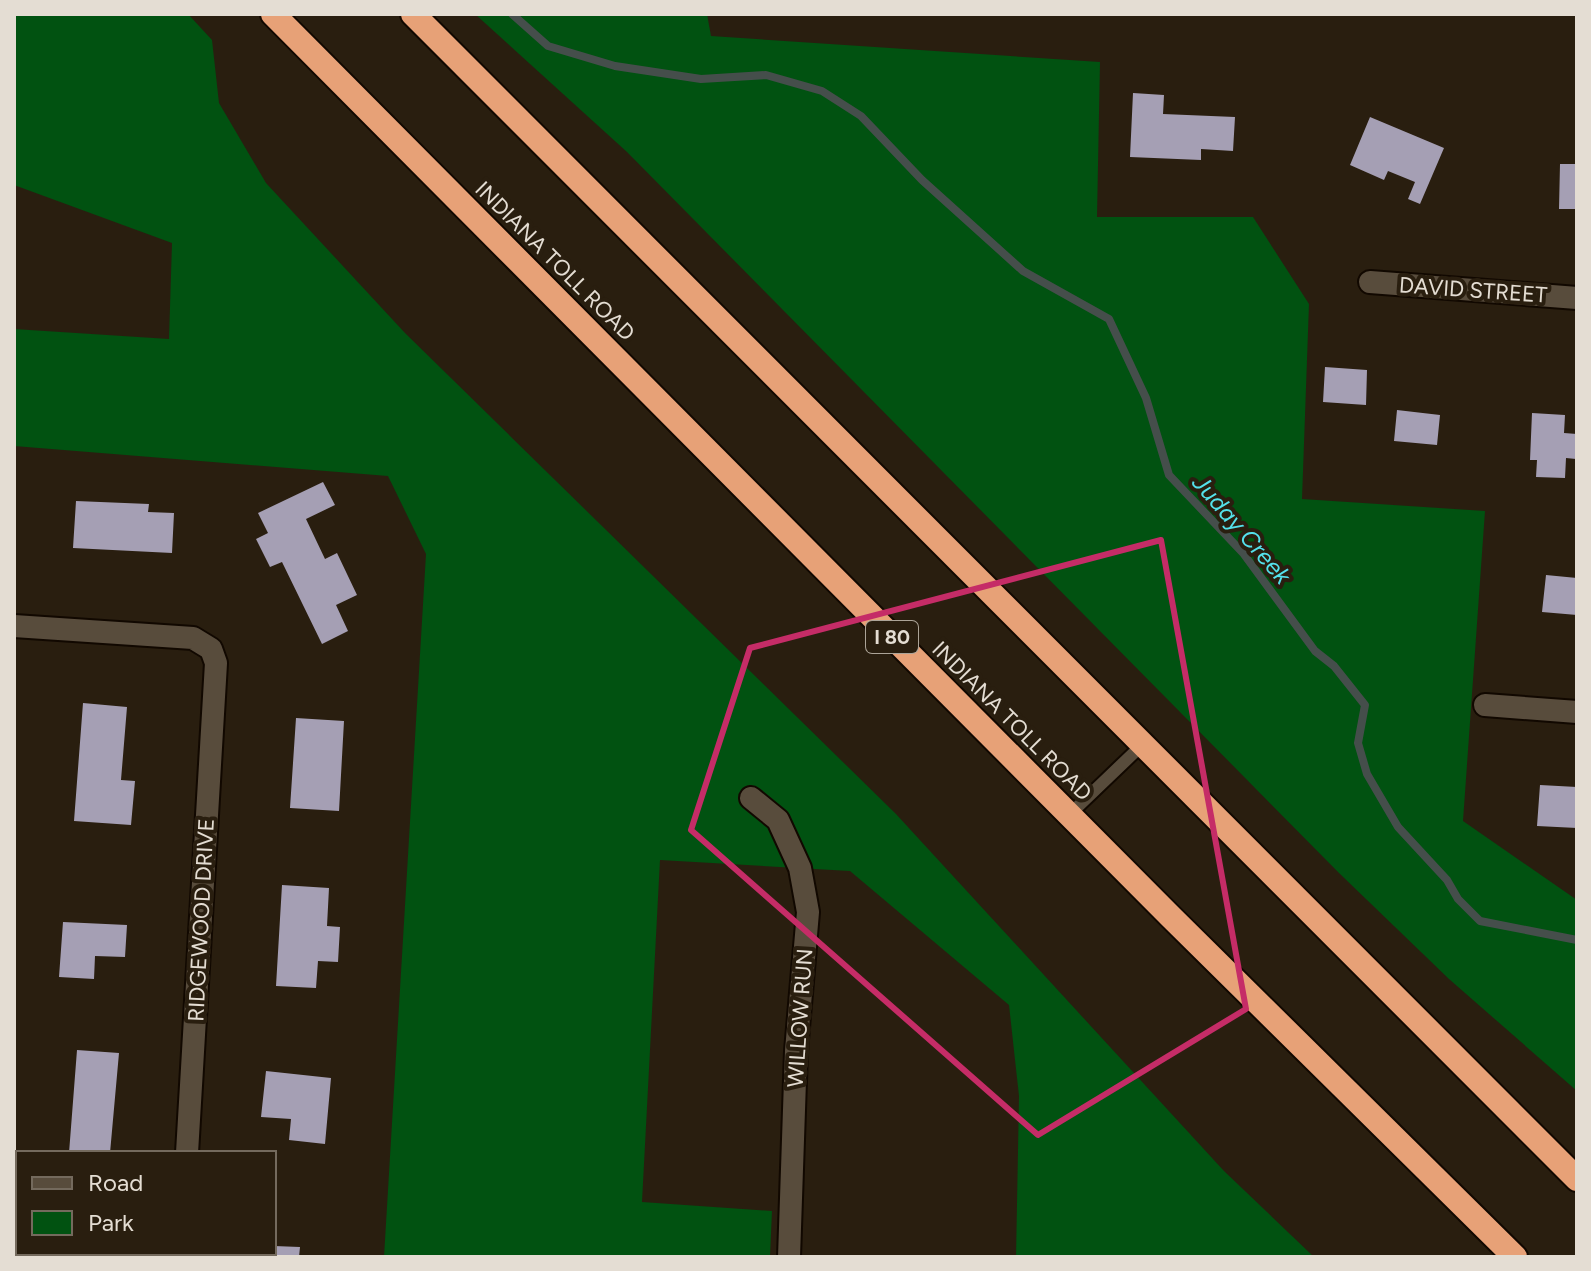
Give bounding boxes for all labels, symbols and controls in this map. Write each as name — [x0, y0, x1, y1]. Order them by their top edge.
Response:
street label: INDIANA TOLL ROAD — [470, 176, 640, 346]
street label: DAVID STREET — [1398, 271, 1548, 309]
water label: Juday Creek — [1186, 467, 1298, 591]
road number: I 80 — [866, 621, 918, 653]
street label: INDIANA TOLL ROAD — [927, 636, 1097, 806]
street label: RIDGEWOOD DRIVE — [182, 818, 220, 1022]
street label: WILLOW RUN — [782, 948, 818, 1088]
legend — [16, 1151, 276, 1255]
text: Road — [88, 1168, 143, 1197]
text: Park — [88, 1208, 134, 1237]

